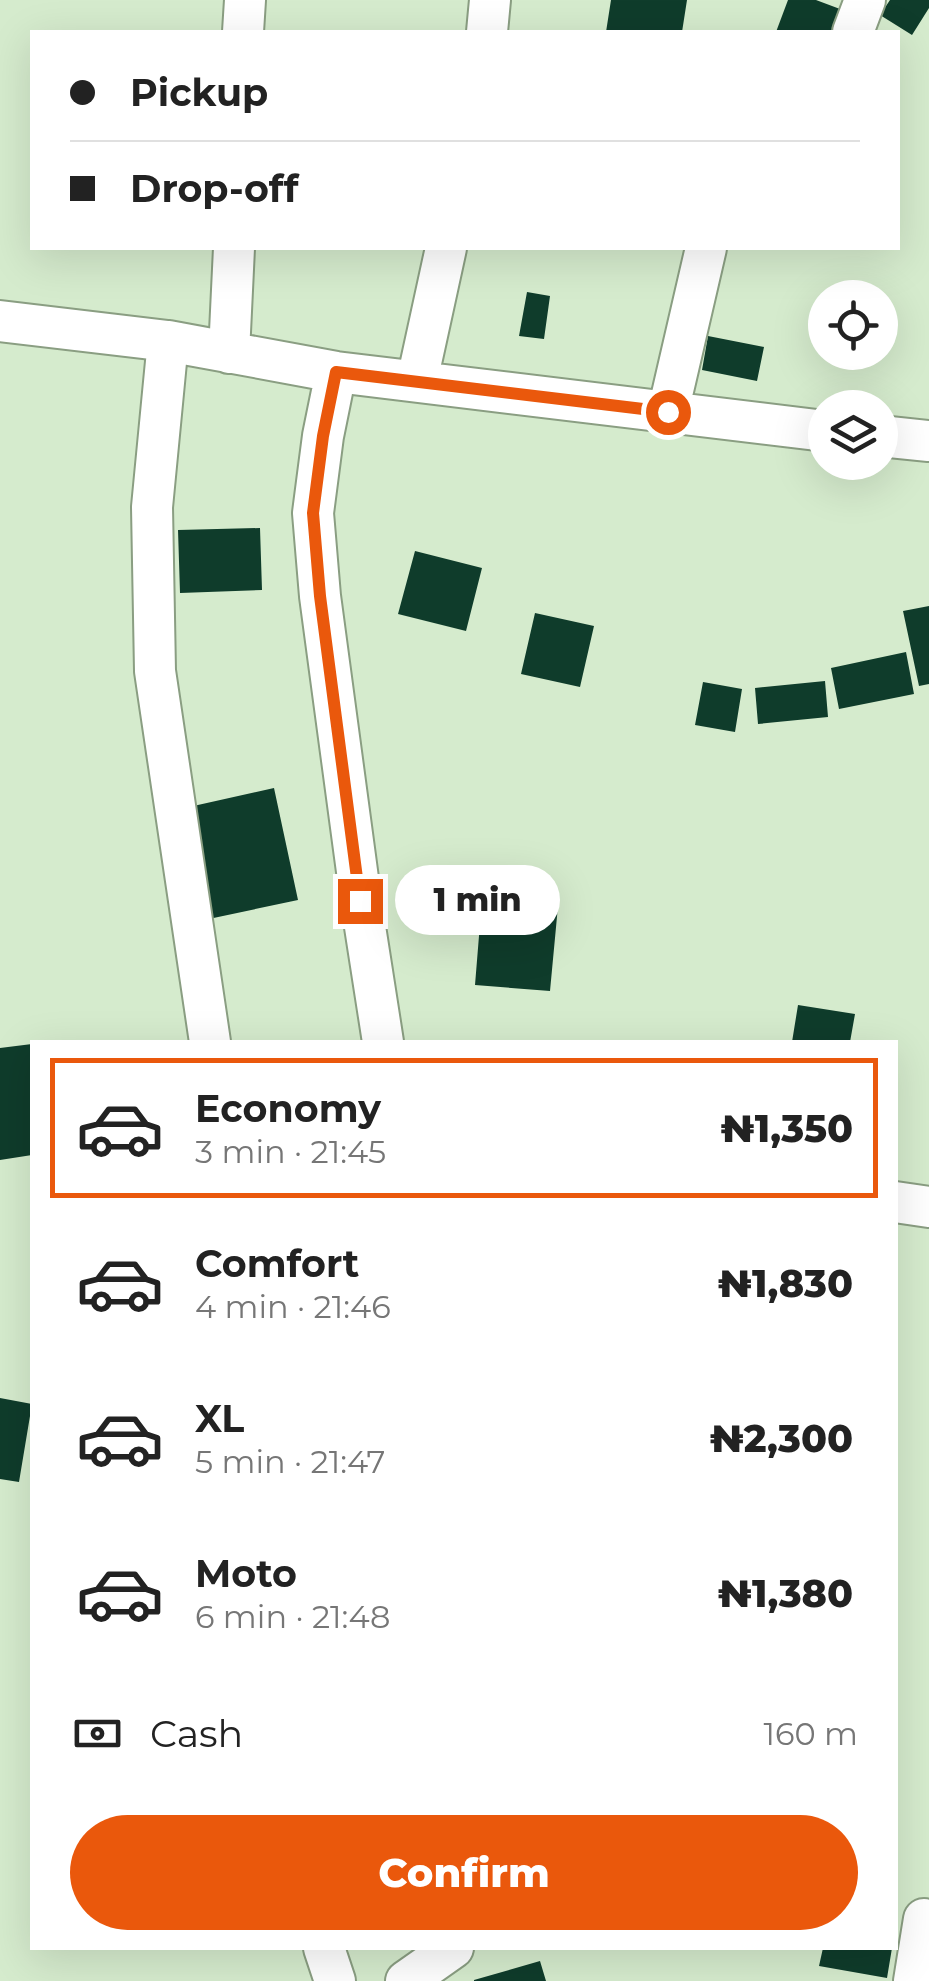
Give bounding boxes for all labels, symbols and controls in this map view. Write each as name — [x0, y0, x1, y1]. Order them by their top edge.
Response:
text: Pickup — [130, 69, 268, 116]
text: Drop-off — [130, 165, 299, 212]
map controls — [808, 280, 898, 480]
button: locate — [808, 280, 898, 370]
route start — [646, 390, 691, 435]
button: layers — [808, 390, 898, 480]
callout: 1 min — [395, 866, 560, 936]
route end — [338, 879, 383, 924]
text: 1 min — [433, 880, 522, 919]
icon: car — [75, 1083, 165, 1173]
text: Economy — [195, 1085, 381, 1132]
text: ₦1,350 — [720, 1105, 853, 1152]
text: 3 min · 21:45 — [195, 1132, 386, 1171]
icon: car — [75, 1238, 165, 1328]
text: Comfort — [195, 1240, 359, 1287]
text: ₦1,830 — [717, 1260, 853, 1307]
text: 4 min · 21:46 — [195, 1287, 391, 1326]
icon: car — [75, 1393, 165, 1483]
text: XL — [195, 1395, 244, 1442]
text: ₦2,300 — [709, 1415, 853, 1462]
text: 5 min · 21:47 — [195, 1442, 385, 1481]
icon: car — [75, 1548, 165, 1638]
text: Moto — [195, 1550, 297, 1597]
text: ₦1,380 — [717, 1570, 853, 1617]
text: 6 min · 21:48 — [195, 1597, 390, 1636]
icon: cash — [70, 1706, 125, 1761]
text: Cash — [150, 1710, 243, 1757]
text: 160 m — [763, 1714, 858, 1753]
button: Confirm — [70, 1815, 858, 1930]

